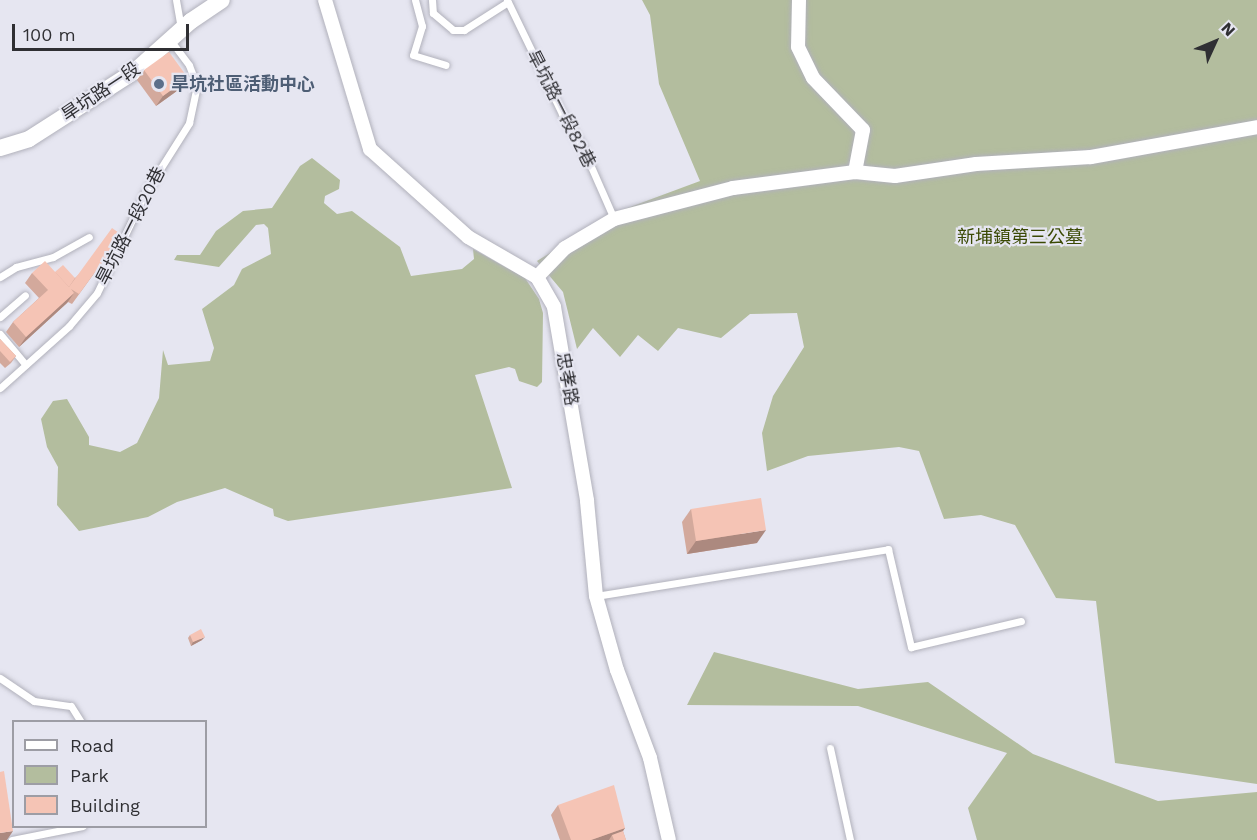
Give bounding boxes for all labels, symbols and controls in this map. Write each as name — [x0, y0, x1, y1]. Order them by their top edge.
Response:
scale bar — [15, 12, 192, 50]
north arrow — [1185, 12, 1245, 72]
text: N — [1217, 18, 1239, 40]
text: 100 m — [23, 24, 76, 45]
street label: 旱坑路一段82巷 — [522, 46, 600, 172]
street label: 旱坑路一段 — [58, 58, 144, 126]
place label: 旱坑社區活動中心 — [171, 73, 315, 95]
marker: 旱坑社區活動中心 — [152, 77, 166, 91]
street label: 旱坑路一段20巷 — [92, 163, 170, 289]
park label: 新埔鎮第三公墓 — [957, 226, 1083, 248]
street label: 忠孝路 — [552, 351, 582, 407]
legend — [12, 720, 207, 828]
text: Road — [70, 735, 114, 756]
text: Park — [70, 765, 109, 786]
text: Building — [70, 795, 140, 816]

